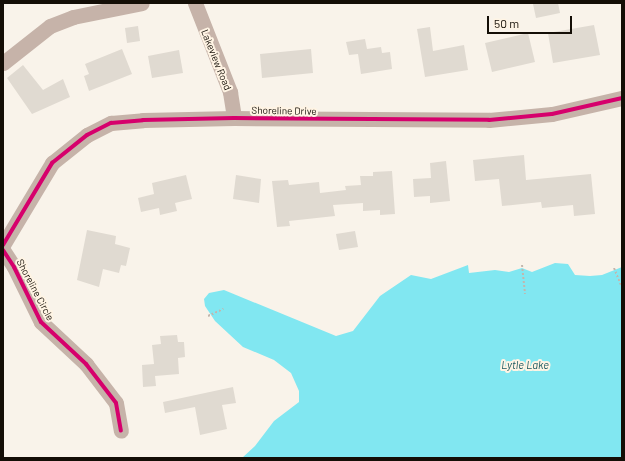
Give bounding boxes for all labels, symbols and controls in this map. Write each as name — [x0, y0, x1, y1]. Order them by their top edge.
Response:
scale bar — [489, 8, 574, 34]
text: 50 m — [494, 16, 519, 30]
street label: Lakeview Road — [198, 28, 234, 92]
street label: Shoreline Drive — [251, 104, 317, 118]
street label: Shoreline Circle — [14, 257, 56, 323]
water label: Lytle Lake — [501, 358, 549, 372]

